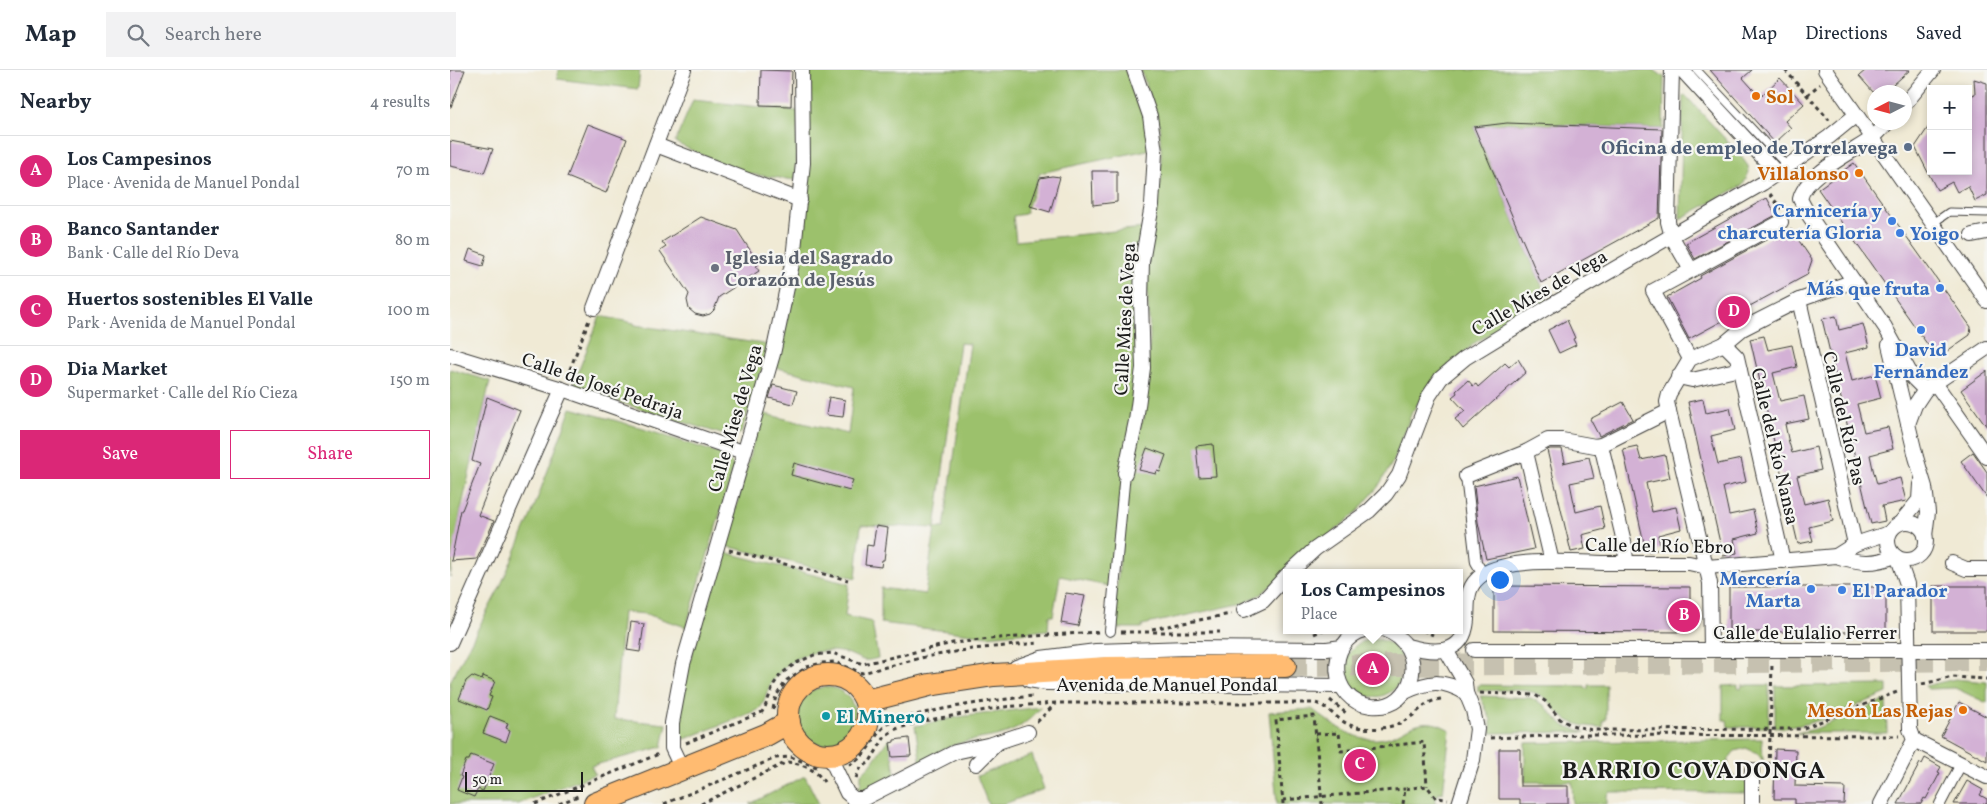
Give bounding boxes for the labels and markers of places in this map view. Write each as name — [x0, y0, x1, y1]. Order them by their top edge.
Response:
place label: Sol — [1766, 85, 1794, 111]
marker: Sol — [1750, 90, 1762, 102]
place label: Oficina de empleo de Torrelavega — [1601, 136, 1898, 162]
marker: Oficina de empleo de Torrelavega — [1902, 141, 1914, 153]
place label: Villalonso — [1757, 162, 1849, 188]
marker: Villalonso — [1853, 167, 1865, 179]
place label: Carnicería y charcutería Gloria — [1718, 199, 1882, 247]
marker: Carnicería y charcutería Gloria — [1886, 215, 1898, 227]
place label: Yoigo — [1910, 222, 1960, 248]
marker: Yoigo — [1894, 227, 1906, 239]
place label: Iglesia del Sagrado Corazón de Jesús — [725, 246, 893, 294]
marker: Iglesia del Sagrado Corazón de Jesús — [709, 262, 721, 274]
place label: Más que fruta — [1807, 277, 1930, 303]
marker: Más que fruta — [1934, 282, 1946, 294]
pin: D — [1718, 293, 1750, 331]
marker: David Fernández — [1915, 324, 1927, 336]
place label: David Fernández — [1873, 338, 1969, 386]
place label: Mercería Marta — [1720, 567, 1801, 615]
place label: El Parador — [1852, 579, 1947, 605]
marker: Mercería Marta — [1805, 583, 1817, 595]
marker: El Parador — [1836, 584, 1848, 596]
pin: B — [1668, 597, 1700, 635]
pin: A — [1357, 650, 1389, 688]
place label: Mesón Las Rejas — [1807, 699, 1953, 725]
marker: Mesón Las Rejas — [1957, 704, 1969, 716]
place label: El Minero — [836, 705, 925, 731]
marker: El Minero — [820, 710, 832, 722]
pin: C — [1344, 746, 1376, 784]

